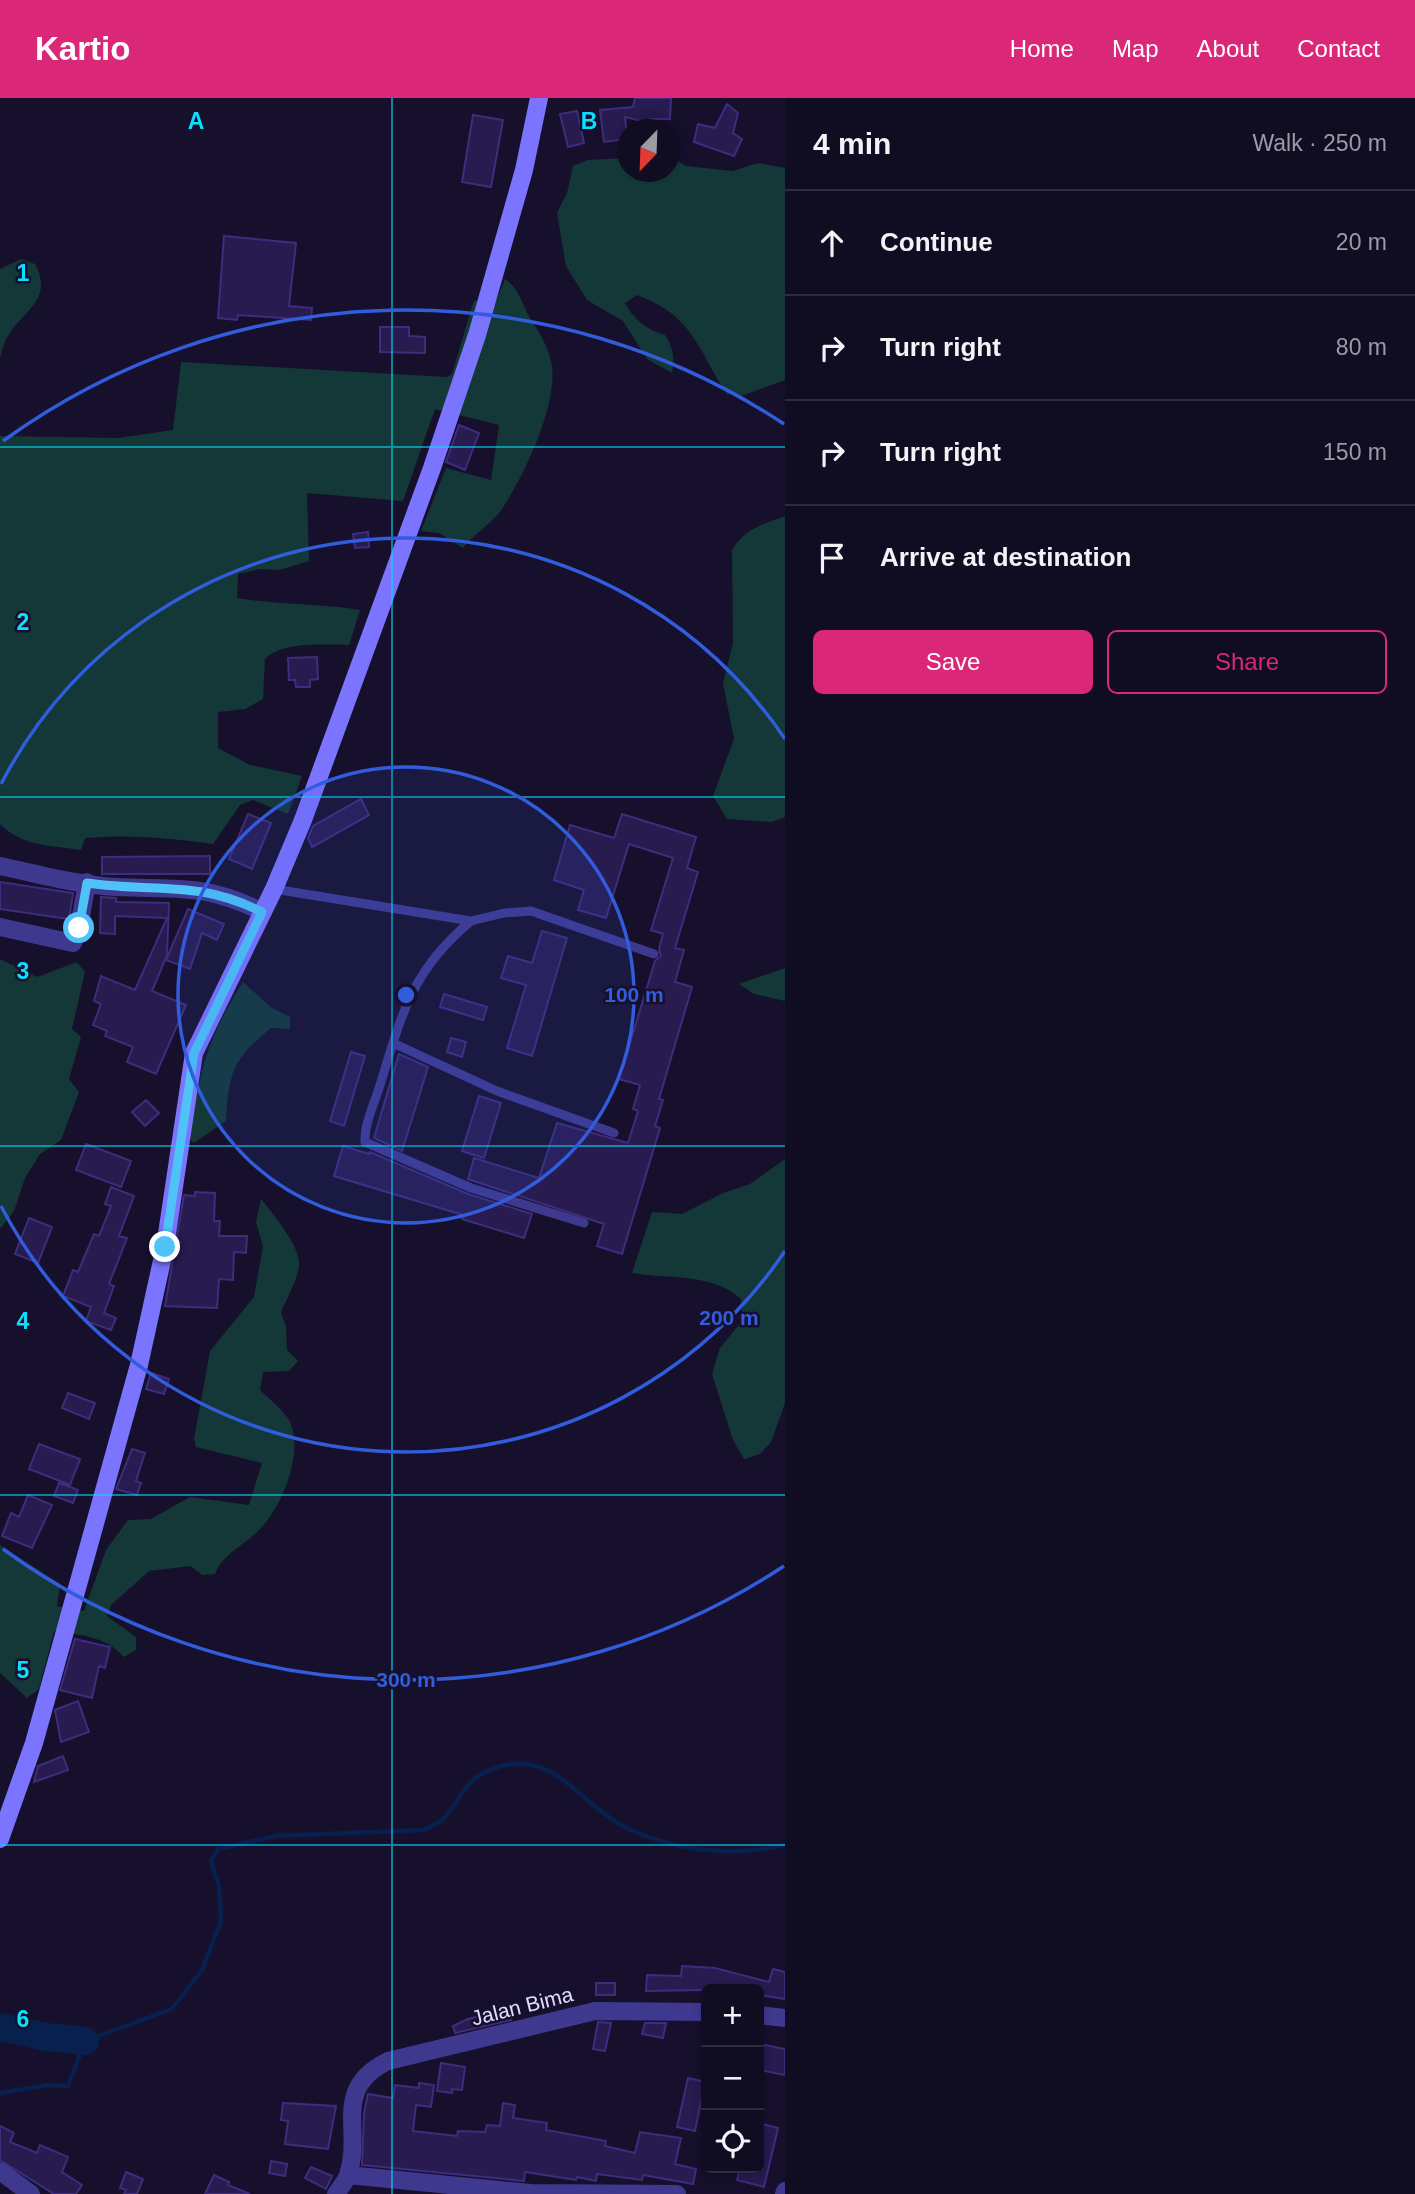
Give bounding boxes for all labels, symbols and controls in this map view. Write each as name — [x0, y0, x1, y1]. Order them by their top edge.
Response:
text: Kartio — [35, 30, 130, 67]
text: Home — [1010, 35, 1074, 62]
text: Map — [1112, 35, 1159, 62]
text: About — [1197, 35, 1259, 62]
text: Contact — [1297, 35, 1380, 62]
text: A — [188, 108, 204, 134]
text: B — [581, 108, 597, 134]
north arrow — [617, 119, 680, 182]
text: 4 min — [813, 127, 891, 160]
text: Walk · 250 m — [1252, 130, 1387, 156]
icon: ahead — [813, 224, 851, 262]
text: Continue — [880, 227, 993, 257]
text: 20 m — [1336, 229, 1387, 255]
text: 1 — [17, 260, 30, 286]
icon: right — [813, 329, 851, 367]
text: Turn right — [880, 332, 1001, 362]
text: 80 m — [1336, 334, 1387, 360]
icon: right — [813, 434, 851, 472]
text: Turn right — [880, 437, 1001, 467]
text: 150 m — [1323, 439, 1387, 465]
icon: arrive — [813, 539, 851, 577]
text: Arrive at destination — [880, 542, 1131, 572]
text: 2 — [17, 609, 29, 635]
button: Save — [813, 630, 1093, 694]
button: Share — [1107, 630, 1387, 694]
route start — [63, 912, 94, 943]
text: 3 — [17, 958, 29, 984]
centre of rings — [394, 983, 418, 1007]
text: 100 m — [604, 983, 664, 1006]
route end — [149, 1231, 180, 1262]
text: 200 m — [699, 1306, 759, 1329]
text: 4 — [17, 1308, 30, 1334]
text: 5 — [17, 1657, 30, 1683]
text: 300 m — [376, 1668, 436, 1691]
street label: Jalan Bima — [469, 1982, 575, 2030]
map controls — [701, 1984, 764, 2173]
button: + — [701, 1984, 764, 2047]
text: 6 — [17, 2006, 29, 2032]
button: − — [701, 2047, 764, 2110]
button: locate — [701, 2110, 764, 2173]

